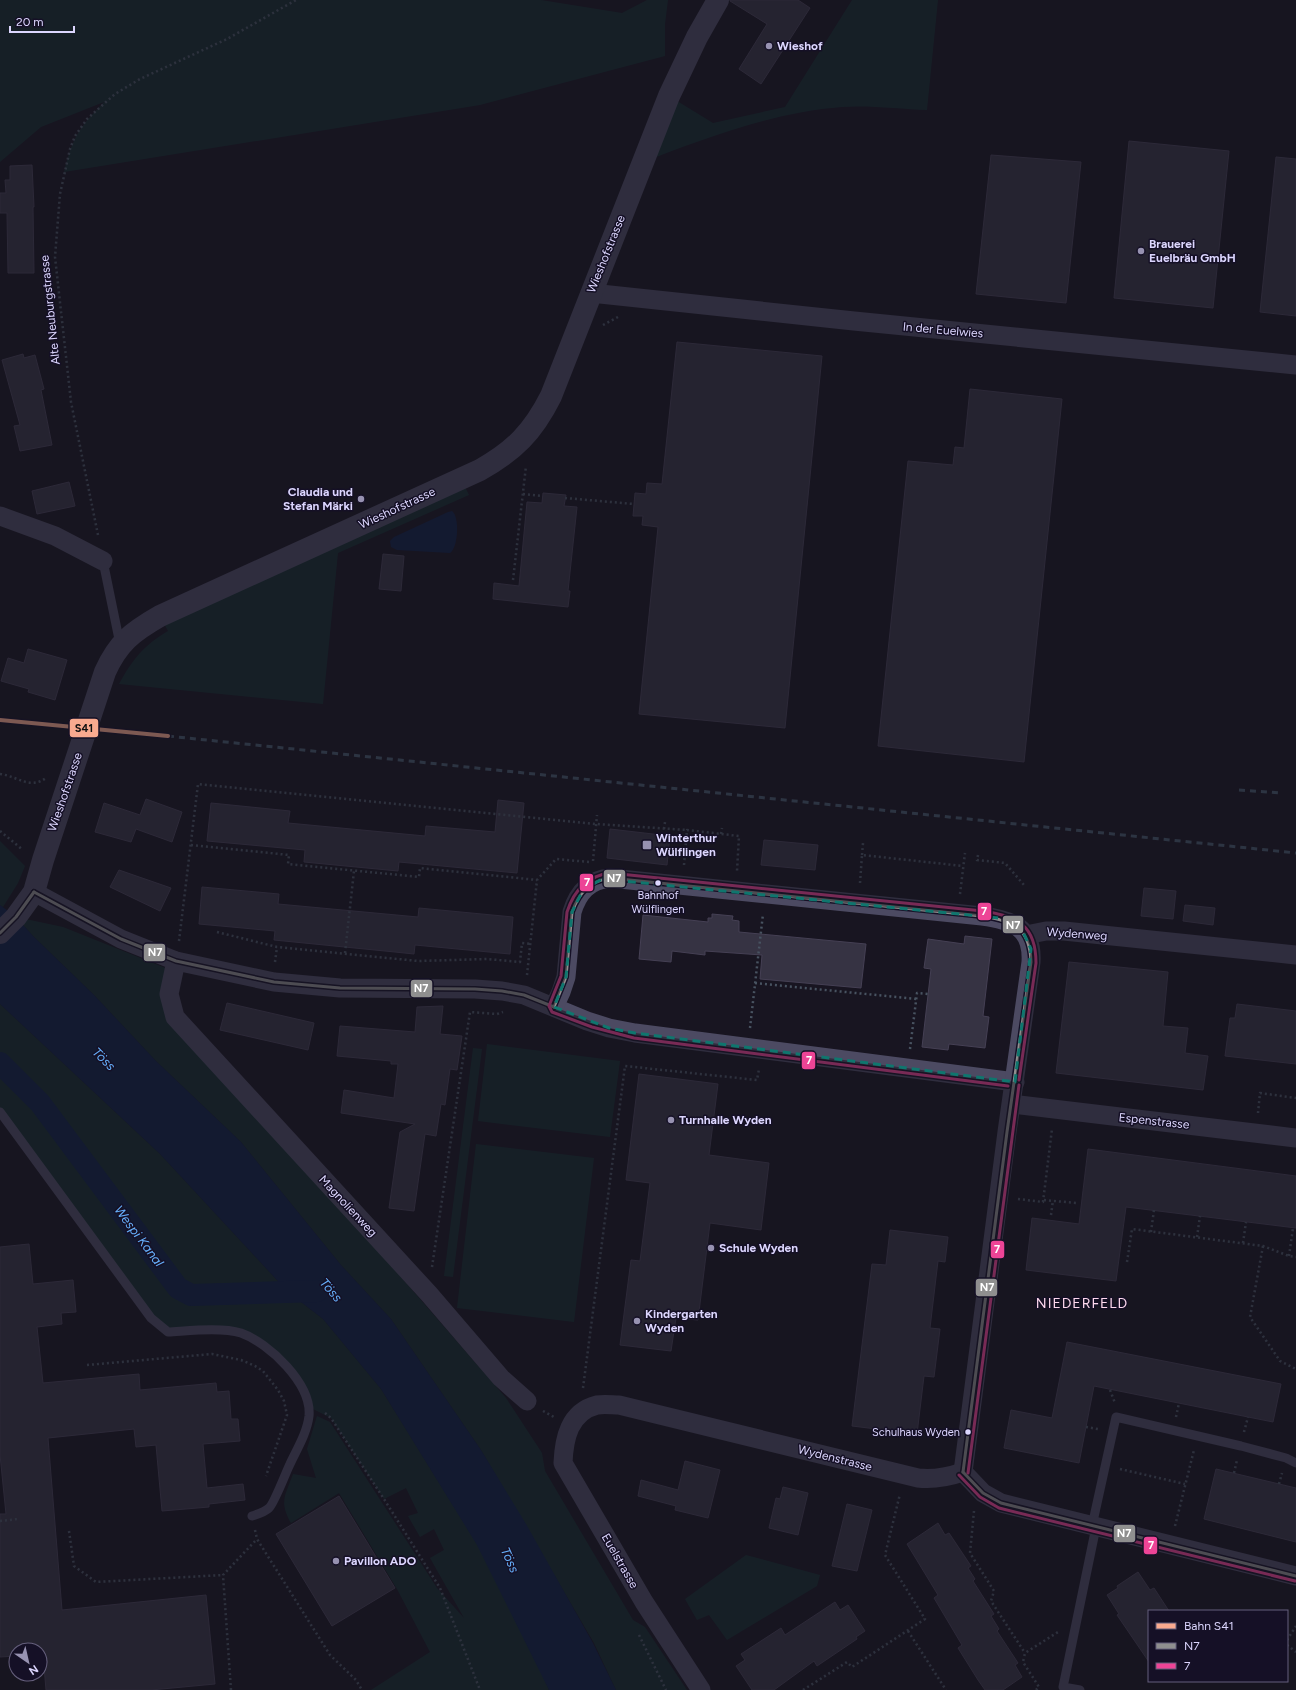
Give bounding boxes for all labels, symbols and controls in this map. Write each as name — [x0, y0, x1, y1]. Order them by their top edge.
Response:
scale bar — [10, 8, 74, 34]
text: 20 m — [16, 15, 44, 29]
place label: Wieshof — [777, 39, 823, 53]
marker: Wieshof — [764, 41, 774, 51]
street label: Wieshofstrasse — [584, 213, 628, 295]
place label: Brauerei Euelbräu GmbH — [1149, 237, 1236, 265]
marker: Brauerei Euelbräu GmbH — [1136, 246, 1146, 256]
street label: Alte Neuburgstrasse — [37, 254, 63, 366]
street label: In der Euelwies — [902, 320, 984, 341]
street label: Wieshofstrasse — [357, 484, 438, 532]
place label: Claudia und Stefan Märki — [283, 485, 353, 513]
marker: Claudia und Stefan Märki — [356, 494, 366, 504]
line badge: S41 — [69, 718, 99, 738]
text: S41 — [75, 722, 93, 735]
street label: Wieshofstrasse — [45, 750, 85, 833]
place label: Winterthur Wülflingen — [656, 831, 717, 859]
marker: Winterthur Wülflingen — [641, 839, 653, 851]
line badge: N7 — [603, 869, 626, 888]
text: N7 — [607, 872, 621, 885]
line badge: 7 — [579, 873, 594, 892]
text: 7 — [584, 876, 590, 889]
marker: Bahnhof Wülflingen — [653, 878, 663, 888]
place label: Bahnhof Wülflingen — [632, 889, 684, 916]
line badge: 7 — [977, 902, 992, 921]
text: 7 — [981, 905, 987, 918]
line badge: N7 — [1002, 915, 1024, 934]
text: N7 — [1006, 919, 1020, 932]
street label: Wydenweg — [1046, 925, 1108, 943]
line badge: N7 — [143, 943, 166, 962]
text: N7 — [148, 946, 162, 959]
line badge: N7 — [410, 979, 433, 998]
text: N7 — [414, 982, 428, 995]
water label: Töss — [89, 1044, 119, 1074]
line badge: 7 — [801, 1051, 816, 1070]
text: 7 — [806, 1054, 812, 1067]
street label: Espenstrasse — [1118, 1110, 1191, 1132]
place label: Turnhalle Wyden — [679, 1113, 772, 1127]
marker: Turnhalle Wyden — [666, 1115, 676, 1125]
street label: Magnolienweg — [316, 1173, 380, 1239]
water label: Wespi Kanal — [111, 1203, 167, 1269]
line badge: 7 — [990, 1240, 1005, 1259]
place label: Schule Wyden — [719, 1241, 798, 1255]
marker: Schule Wyden — [706, 1243, 716, 1253]
text: 7 — [994, 1243, 1000, 1256]
water label: Töss — [317, 1275, 345, 1305]
line badge: N7 — [975, 1278, 998, 1297]
text: N7 — [980, 1281, 994, 1294]
district label: NIEDERFELD — [1036, 1295, 1128, 1312]
place label: Kindergarten Wyden — [645, 1307, 718, 1335]
marker: Kindergarten Wyden — [632, 1316, 642, 1326]
place label: Schulhaus Wyden — [872, 1426, 960, 1439]
marker: Schulhaus Wyden — [963, 1427, 973, 1437]
street label: Wydenstrasse — [796, 1442, 874, 1474]
line badge: N7 — [1113, 1524, 1136, 1543]
text: N7 — [1117, 1527, 1131, 1540]
street label: Euelstrasse — [599, 1531, 642, 1591]
line badge: 7 — [1143, 1536, 1158, 1555]
text: 7 — [1148, 1539, 1154, 1552]
water label: Töss — [498, 1545, 522, 1575]
place label: Pavillon ADO — [344, 1554, 417, 1568]
marker: Pavillon ADO — [331, 1556, 341, 1566]
legend — [1148, 1610, 1288, 1682]
text: Bahn S41 — [1184, 1619, 1234, 1633]
text: N7 — [1184, 1639, 1200, 1653]
north arrow — [8, 1642, 48, 1682]
text: 7 — [1184, 1659, 1191, 1673]
text: N — [26, 1662, 40, 1678]

